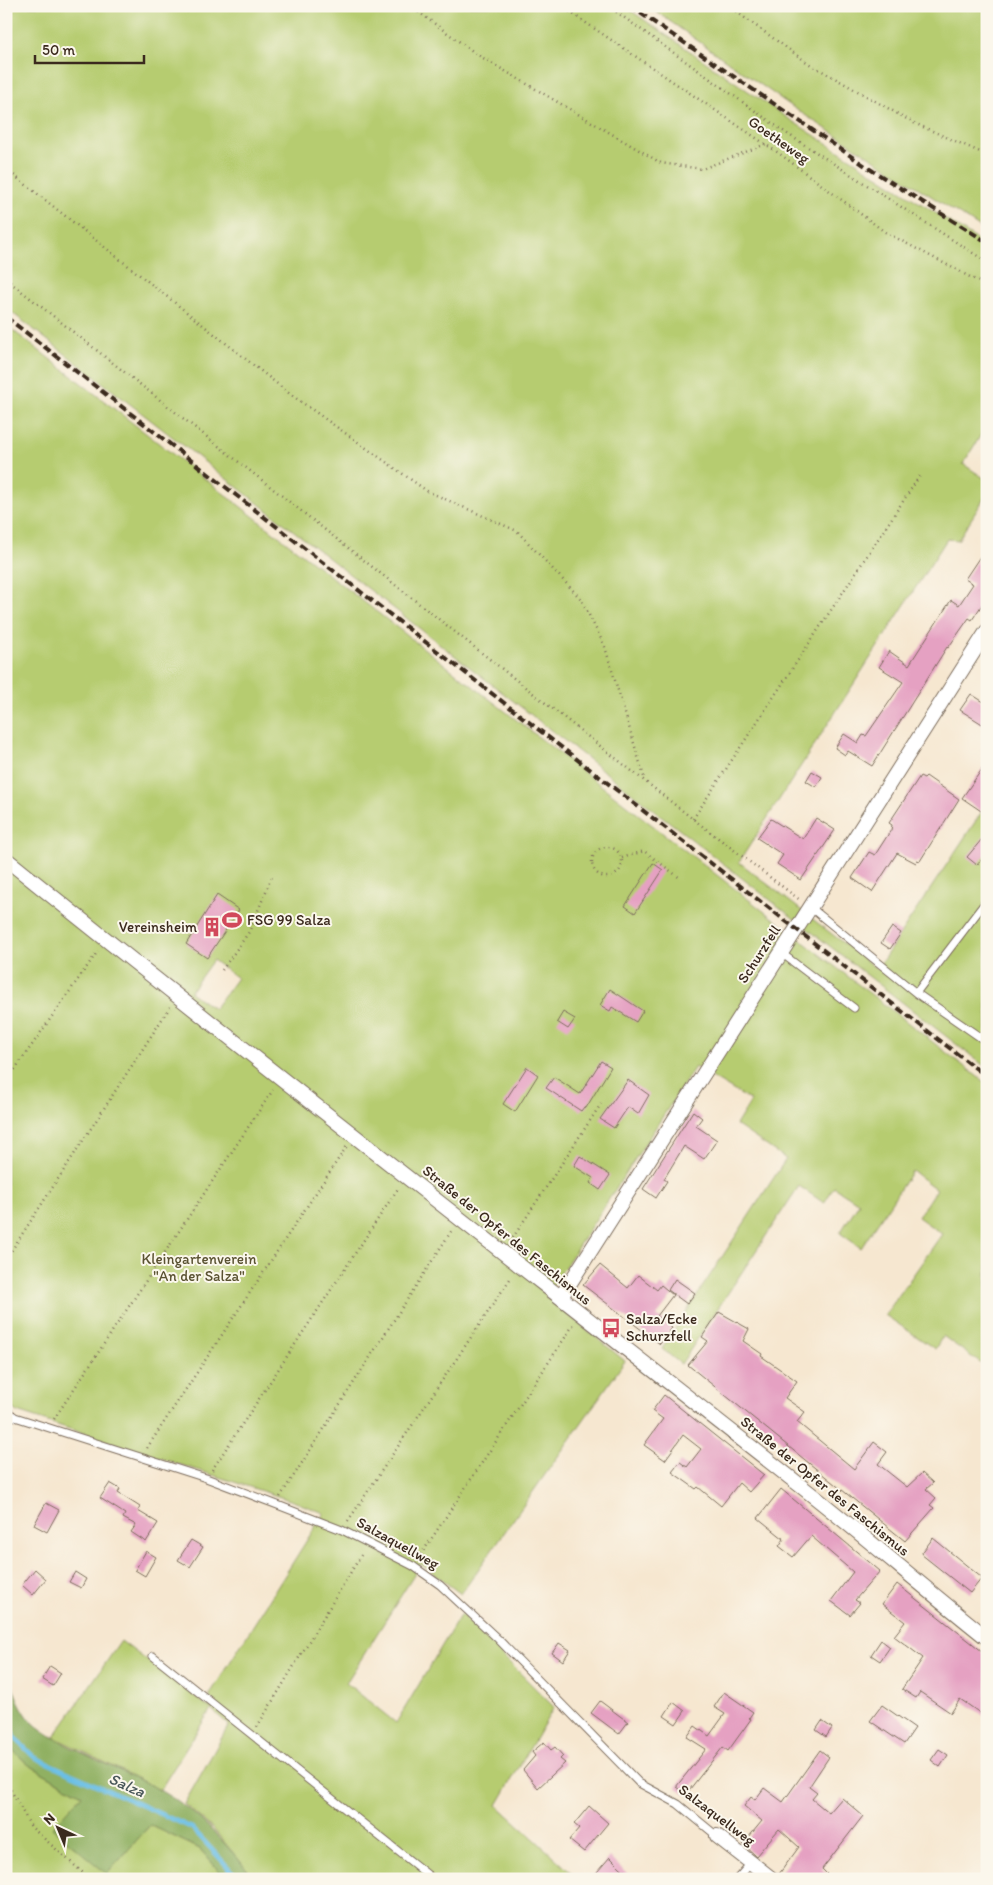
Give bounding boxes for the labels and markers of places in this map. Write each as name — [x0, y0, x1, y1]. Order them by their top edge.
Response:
sports icon: FSG 99 Salza — [221, 909, 243, 931]
place label: FSG 99 Salza — [247, 911, 331, 929]
building icon: Vereinsheim — [201, 916, 223, 938]
place label: Vereinsheim — [119, 918, 197, 936]
place label: Salza/Ecke Schurzfell — [626, 1310, 697, 1345]
bus stop icon: Salza/Ecke Schurzfell — [600, 1317, 622, 1339]

